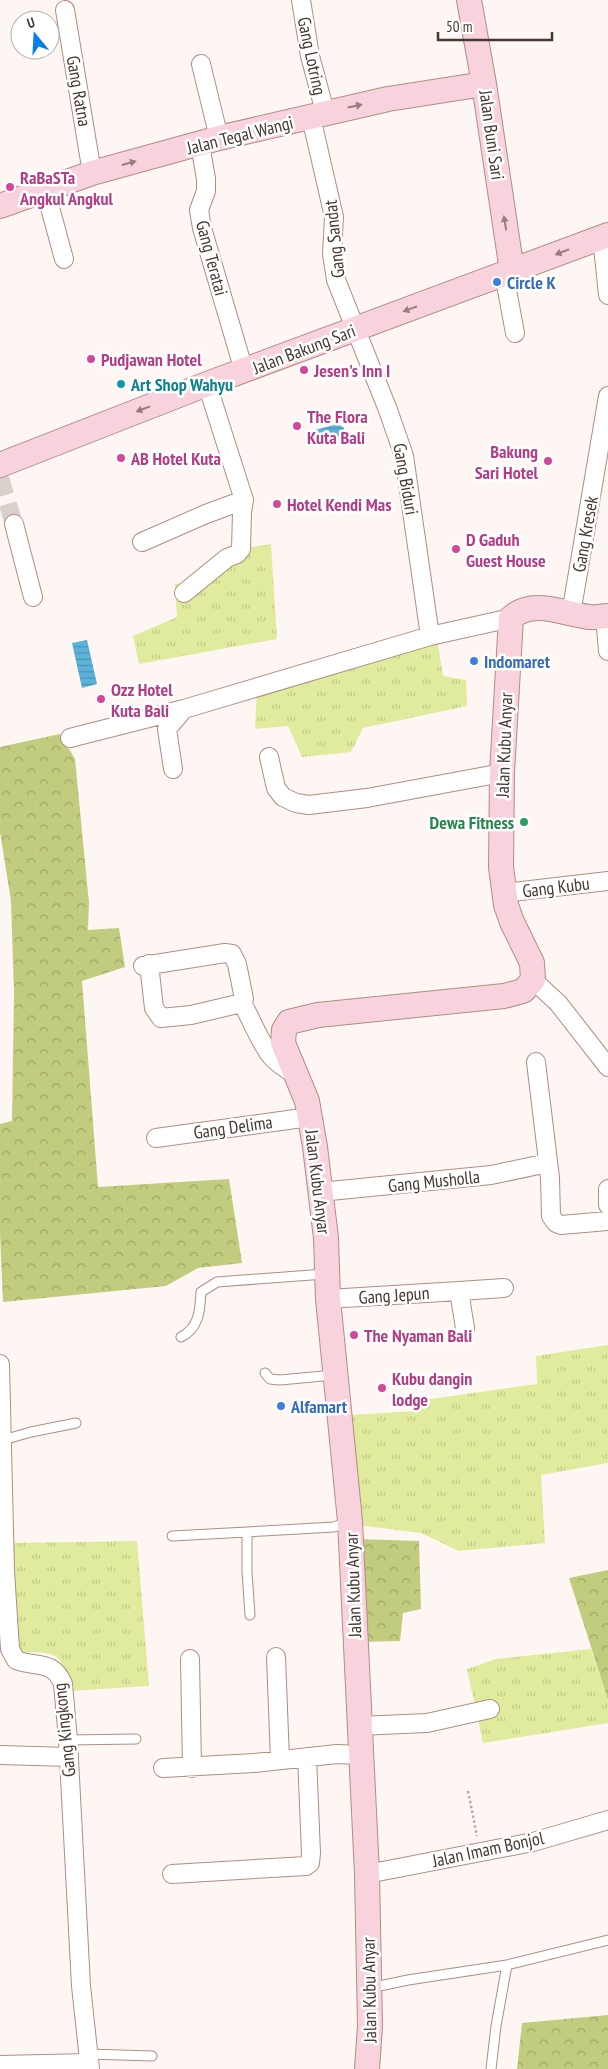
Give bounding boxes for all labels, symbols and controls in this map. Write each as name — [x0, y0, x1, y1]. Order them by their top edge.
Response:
north arrow — [10, 10, 60, 60]
scale bar — [438, 10, 552, 42]
text: U — [25, 13, 37, 32]
street label: Gang Lotring — [292, 15, 332, 97]
text: 50 m — [446, 17, 472, 36]
street label: Gang Ratna — [61, 54, 97, 128]
street label: Jalan Buni Sari — [474, 88, 510, 181]
one-way arrow — [347, 102, 362, 110]
street label: Jalan Tegal Wangi — [184, 111, 295, 160]
one-way arrow — [122, 158, 137, 166]
place label: RaBaSTa Angkul Angkul — [19, 166, 113, 210]
marker: RaBaSTa Angkul Angkul — [4, 181, 16, 193]
street label: Gang Sandat — [318, 199, 350, 279]
one-way arrow — [500, 214, 508, 230]
street label: Gang Teratai — [191, 218, 233, 298]
one-way arrow — [555, 249, 570, 256]
place label: Circle K — [507, 271, 557, 294]
marker: Circle K — [491, 276, 503, 288]
one-way arrow — [402, 305, 417, 313]
street label: Jalan Bakung Sari — [248, 319, 359, 380]
place label: Pudjawan Hotel — [101, 348, 202, 371]
marker: Pudjawan Hotel — [85, 353, 97, 365]
place label: Jesen's Inn I — [313, 359, 390, 382]
marker: Jesen's Inn I — [298, 364, 310, 376]
place label: Art Shop Wahyu — [130, 373, 233, 396]
marker: Art Shop Wahyu — [115, 378, 127, 390]
place label: The Flora Kuta Bali — [307, 405, 368, 449]
one-way arrow — [136, 406, 151, 413]
marker: The Flora Kuta Bali — [291, 420, 303, 432]
place label: Bakung Sari Hotel — [475, 440, 539, 484]
street label: Gang Biduri — [388, 441, 424, 517]
place label: AB Hotel Kuta — [130, 447, 221, 470]
marker: AB Hotel Kuta — [115, 452, 127, 464]
marker: Bakung Sari Hotel — [542, 455, 554, 467]
place label: Hotel Kendi Mas — [287, 493, 391, 516]
street label: Gang Kresek — [567, 494, 603, 574]
marker: Hotel Kendi Mas — [271, 498, 283, 510]
place label: D Gaduh Guest House — [466, 528, 546, 572]
marker: D Gaduh Guest House — [450, 543, 462, 555]
place label: Indomaret — [484, 650, 551, 673]
marker: Indomaret — [468, 655, 480, 667]
place label: Ozz Hotel Kuta Bali — [111, 678, 173, 722]
street label: Jalan Kubu Anyar — [491, 692, 517, 799]
marker: Ozz Hotel Kuta Bali — [95, 693, 107, 705]
place label: Dewa Fitness — [430, 811, 514, 834]
marker: Dewa Fitness — [518, 816, 530, 828]
street label: Gang Kubu — [521, 871, 591, 903]
street label: Gang Delima — [192, 1110, 274, 1144]
street label: Jalan Kubu Anyar — [300, 1127, 336, 1236]
street label: Gang Musholla — [387, 1165, 481, 1197]
street label: Gang Jepun — [358, 1281, 430, 1309]
place label: The Nyaman Bali — [364, 1324, 472, 1347]
marker: The Nyaman Bali — [348, 1329, 360, 1341]
place label: Kubu dangin lodge — [392, 1367, 472, 1411]
marker: Kubu dangin lodge — [376, 1382, 388, 1394]
place label: Alfamart — [290, 1395, 348, 1418]
marker: Alfamart — [275, 1400, 287, 1412]
street label: Jalan Kubu Anyar — [340, 1532, 366, 1639]
street label: Gang Kingkong — [48, 1682, 80, 1778]
street label: Jalan Imam Bonjol — [429, 1826, 547, 1872]
street label: Jalan Kubu Anyar — [357, 1937, 381, 2044]

